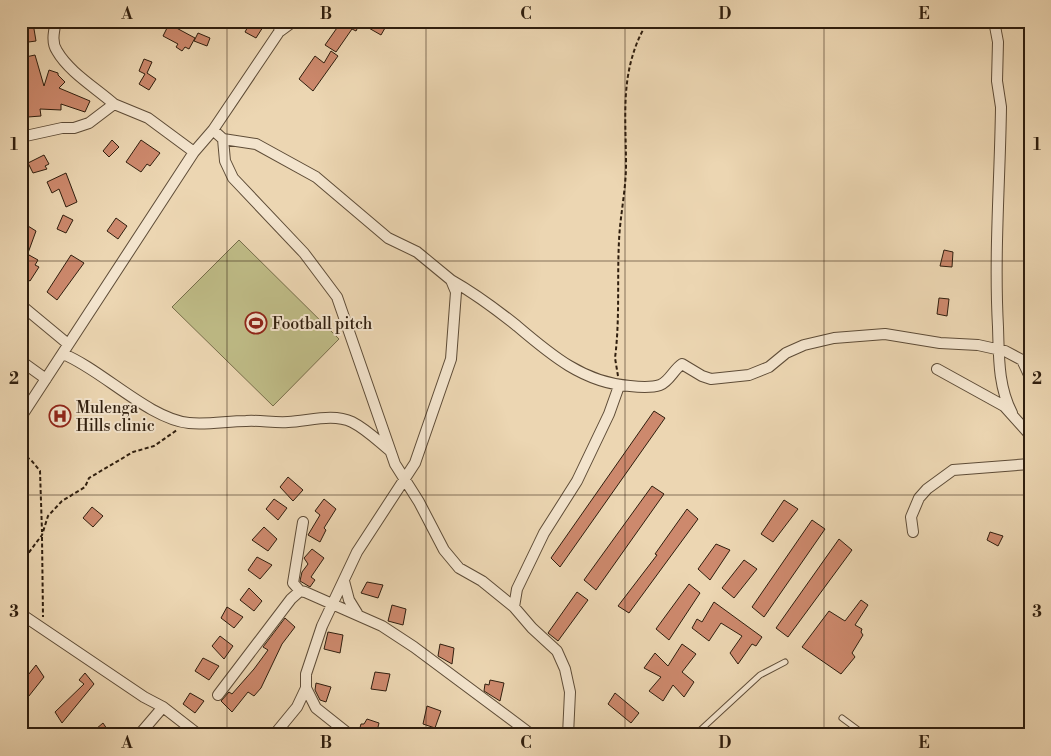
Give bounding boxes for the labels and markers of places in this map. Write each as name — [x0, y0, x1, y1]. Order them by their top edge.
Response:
sports icon: Football pitch — [244, 311, 268, 335]
place label: Football pitch — [272, 314, 373, 334]
place label: Mulenga Hills clinic — [76, 398, 155, 436]
hospital icon: Mulenga Hills clinic — [48, 404, 72, 428]

